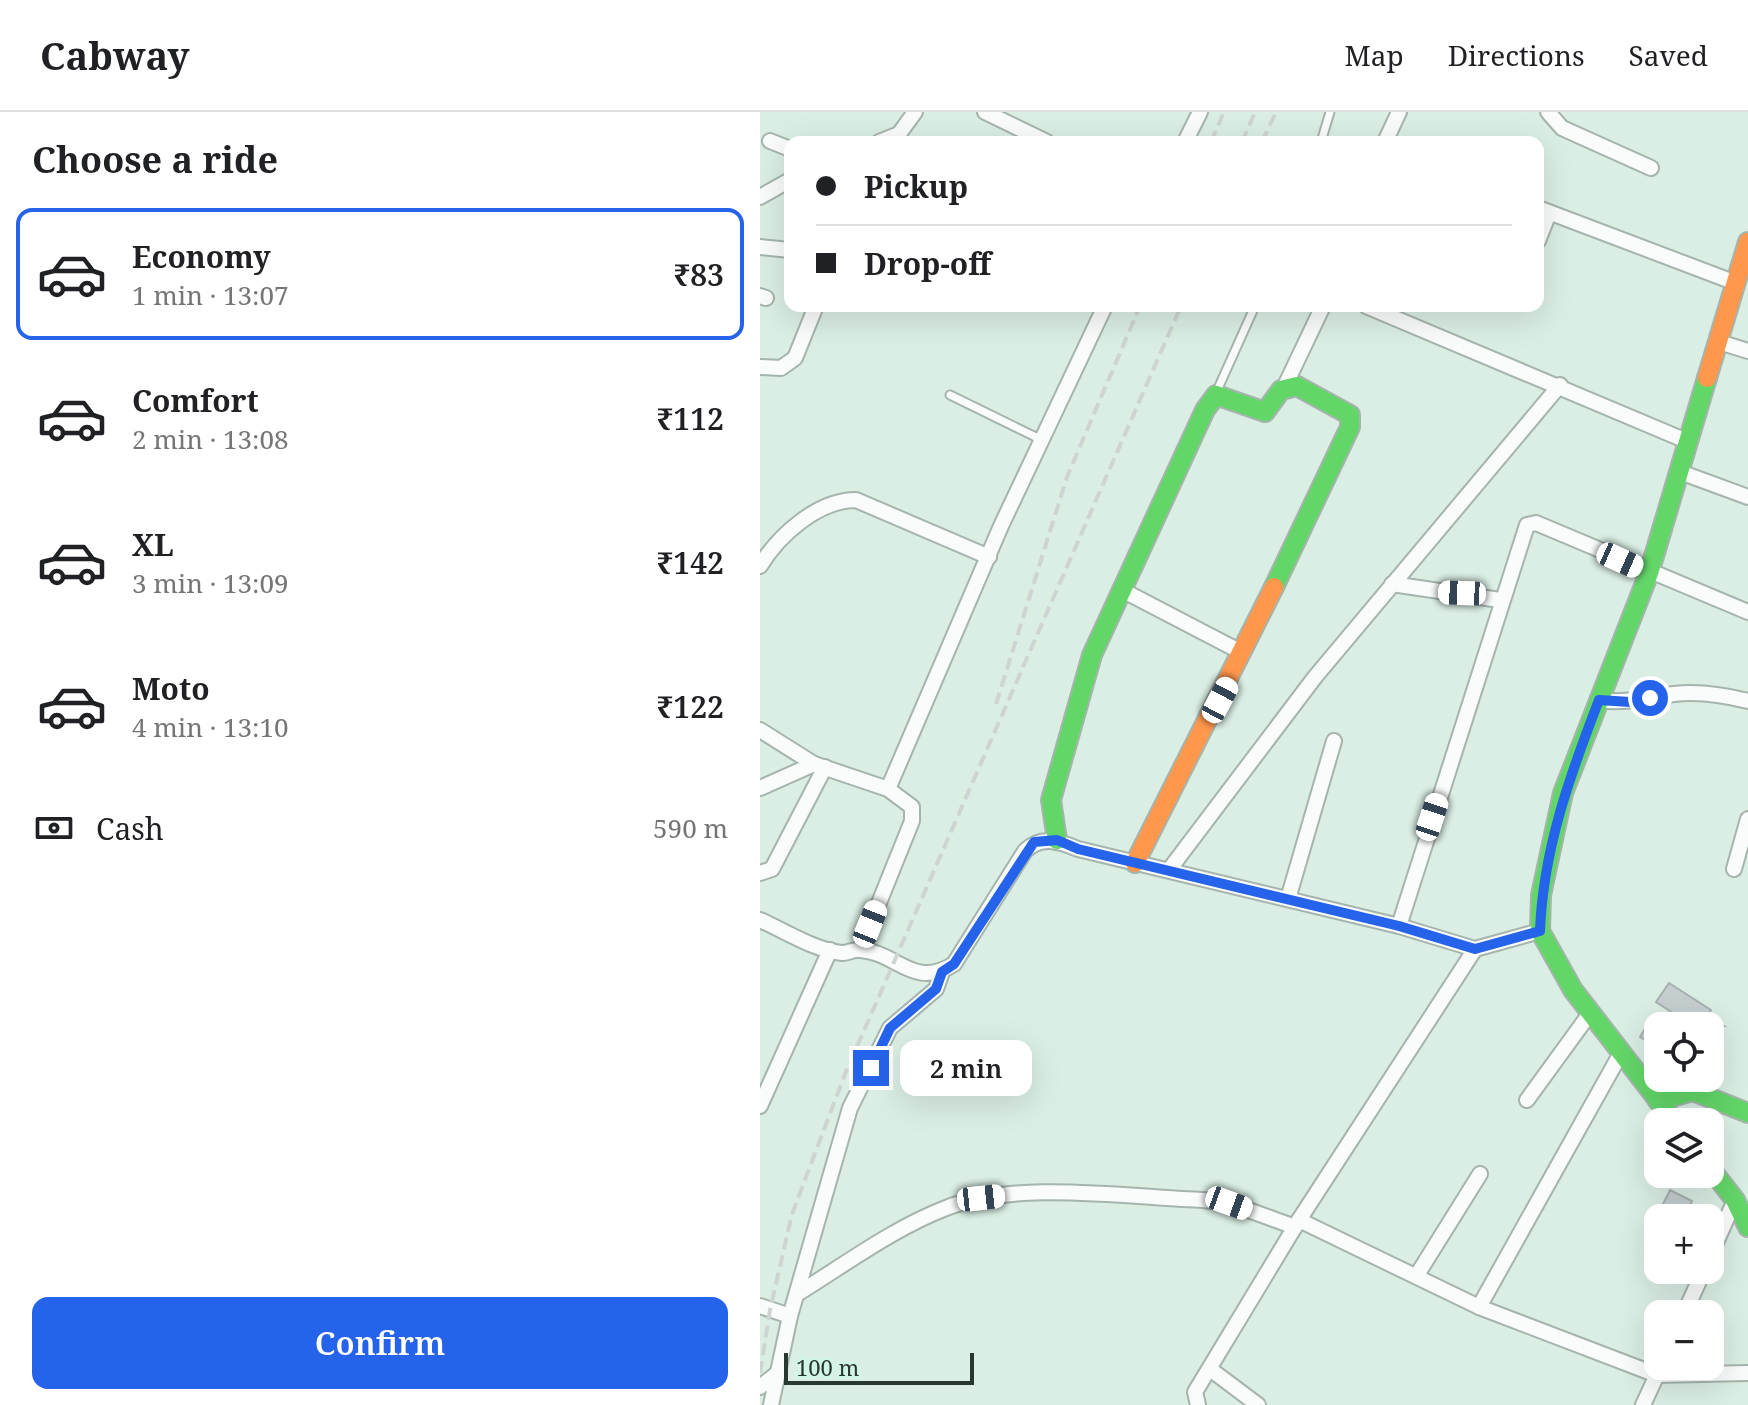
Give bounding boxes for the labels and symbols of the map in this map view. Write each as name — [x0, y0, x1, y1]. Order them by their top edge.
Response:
car — [1593, 539, 1647, 581]
car — [1438, 580, 1486, 606]
car — [1198, 673, 1242, 727]
route start — [1632, 680, 1668, 716]
car — [1413, 790, 1451, 844]
car — [850, 897, 890, 951]
callout: 2 min — [899, 1040, 1031, 1096]
route end — [853, 1050, 889, 1086]
car — [956, 1184, 1006, 1212]
car — [1202, 1184, 1256, 1222]
scale bar — [784, 1349, 974, 1385]

